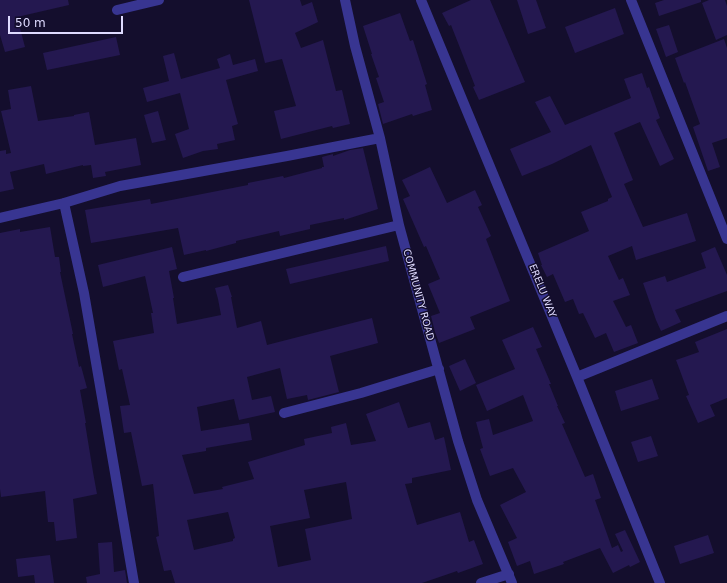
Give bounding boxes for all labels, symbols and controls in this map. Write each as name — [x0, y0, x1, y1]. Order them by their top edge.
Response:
scale bar — [10, 8, 125, 34]
text: 50 m — [15, 16, 46, 30]
street label: COMMUNITY ROAD — [400, 248, 436, 342]
street label: ERELU WAY — [526, 262, 558, 320]

